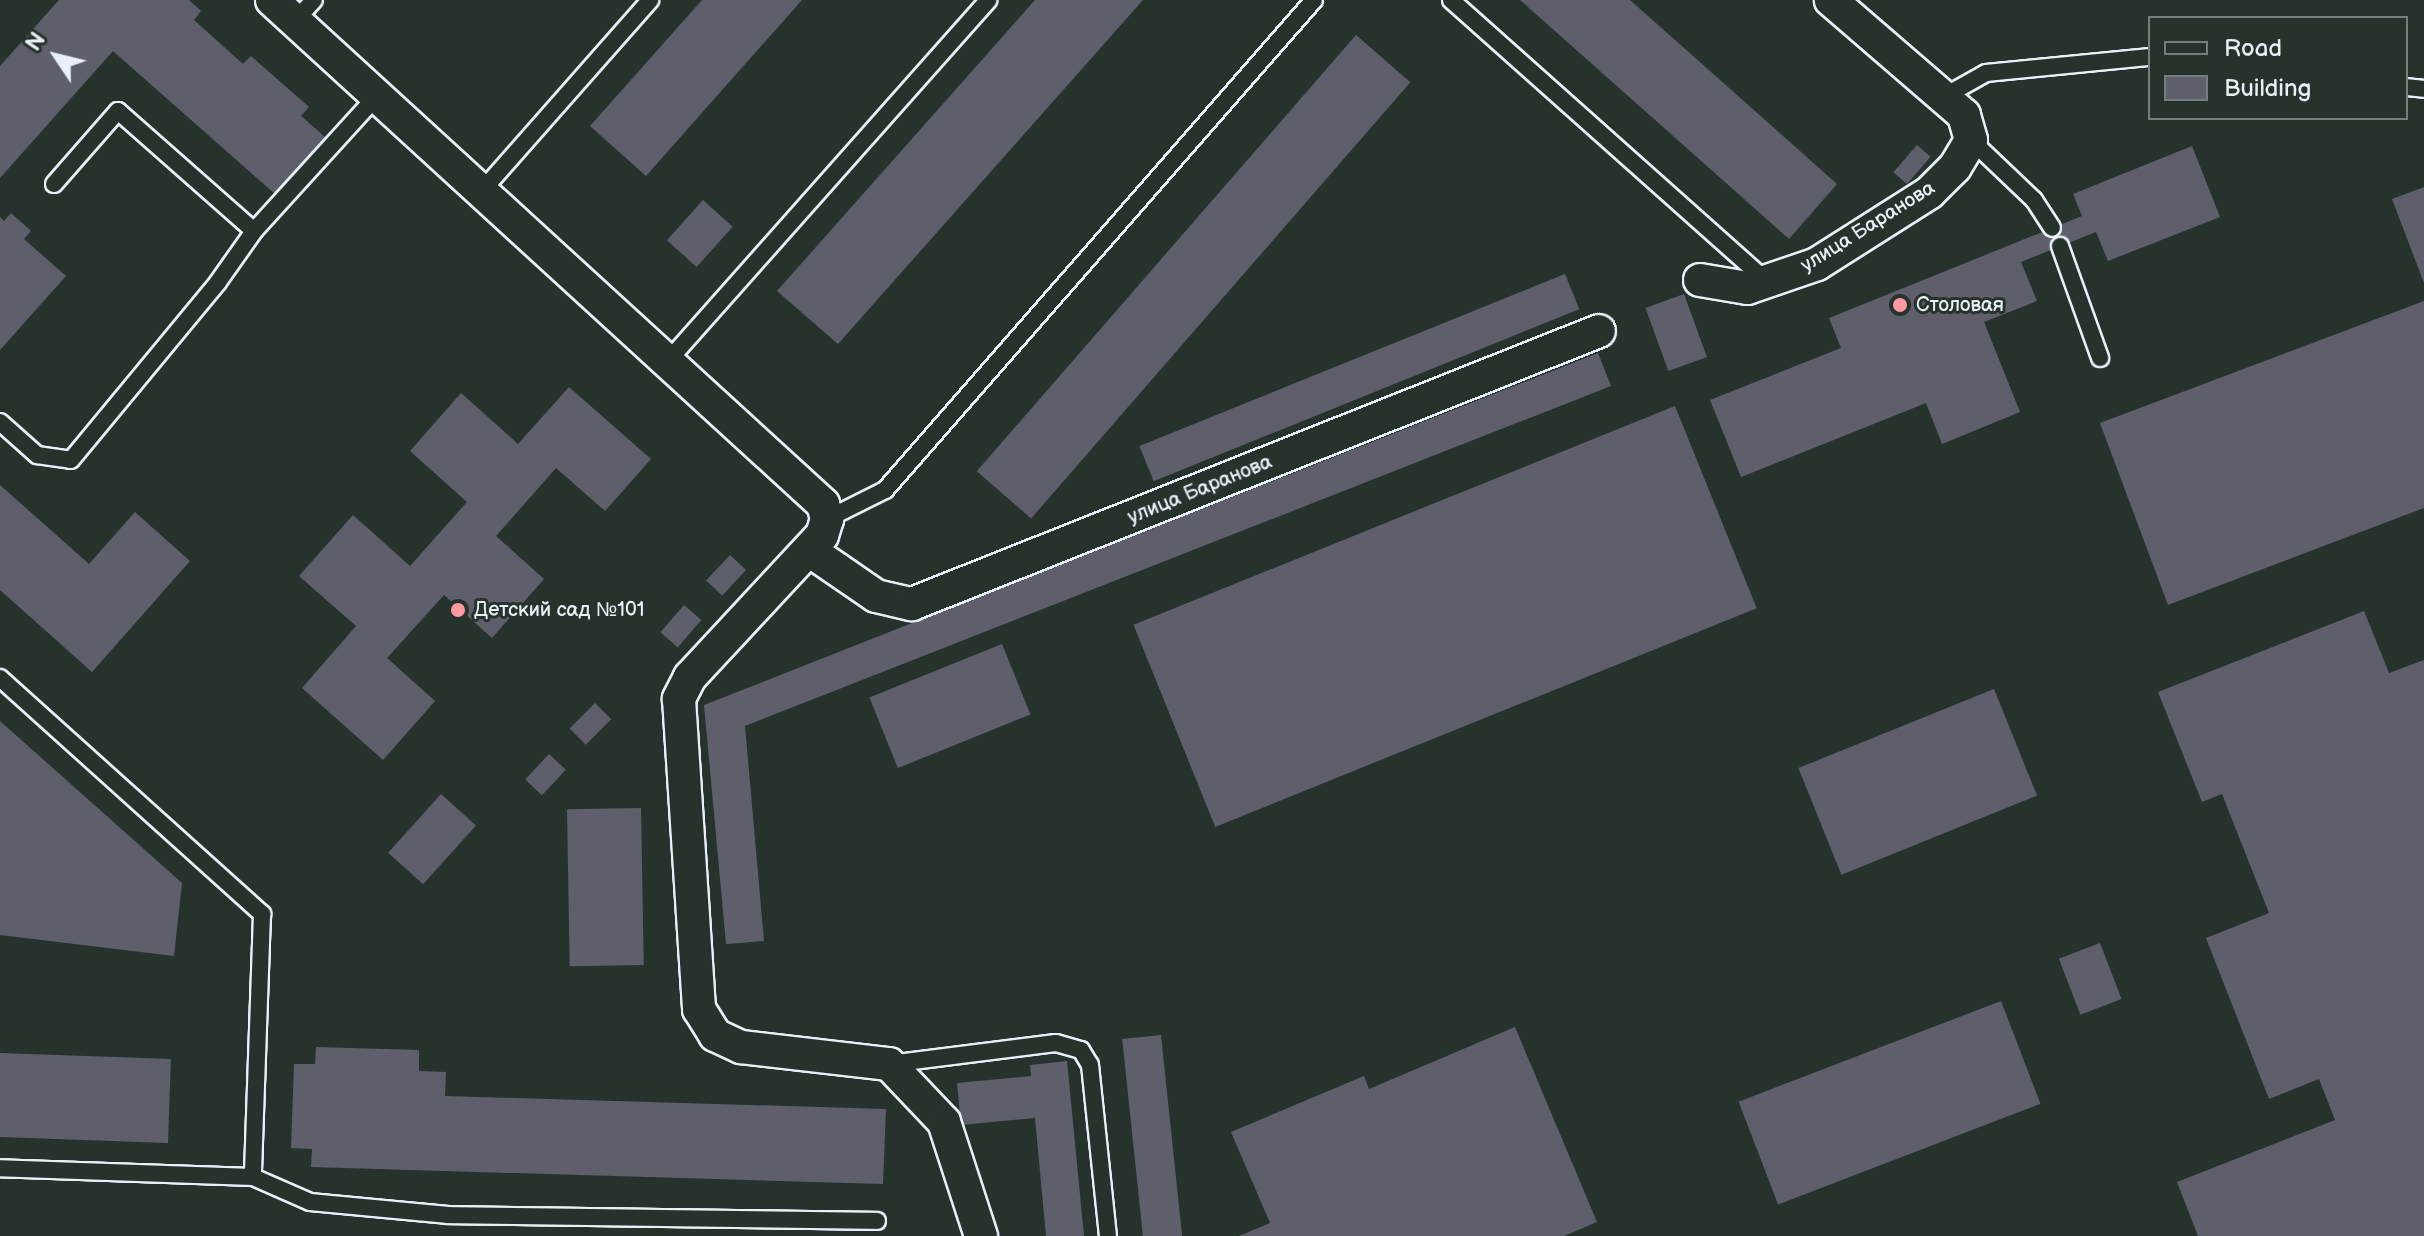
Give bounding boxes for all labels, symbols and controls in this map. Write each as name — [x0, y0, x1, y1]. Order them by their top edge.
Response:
north arrow — [16, 16, 96, 96]
legend — [2148, 16, 2408, 120]
text: N — [20, 27, 52, 56]
text: Road — [2224, 34, 2282, 63]
text: Building — [2224, 74, 2311, 103]
street label: улица Баранова — [1797, 176, 1939, 278]
place label: Столовая — [1916, 293, 2004, 317]
marker: Столовая — [1891, 296, 1909, 314]
street label: улица Баранова — [1124, 450, 1276, 530]
place label: Детский сад №101 — [474, 598, 645, 622]
marker: Детский сад №101 — [449, 601, 467, 619]

